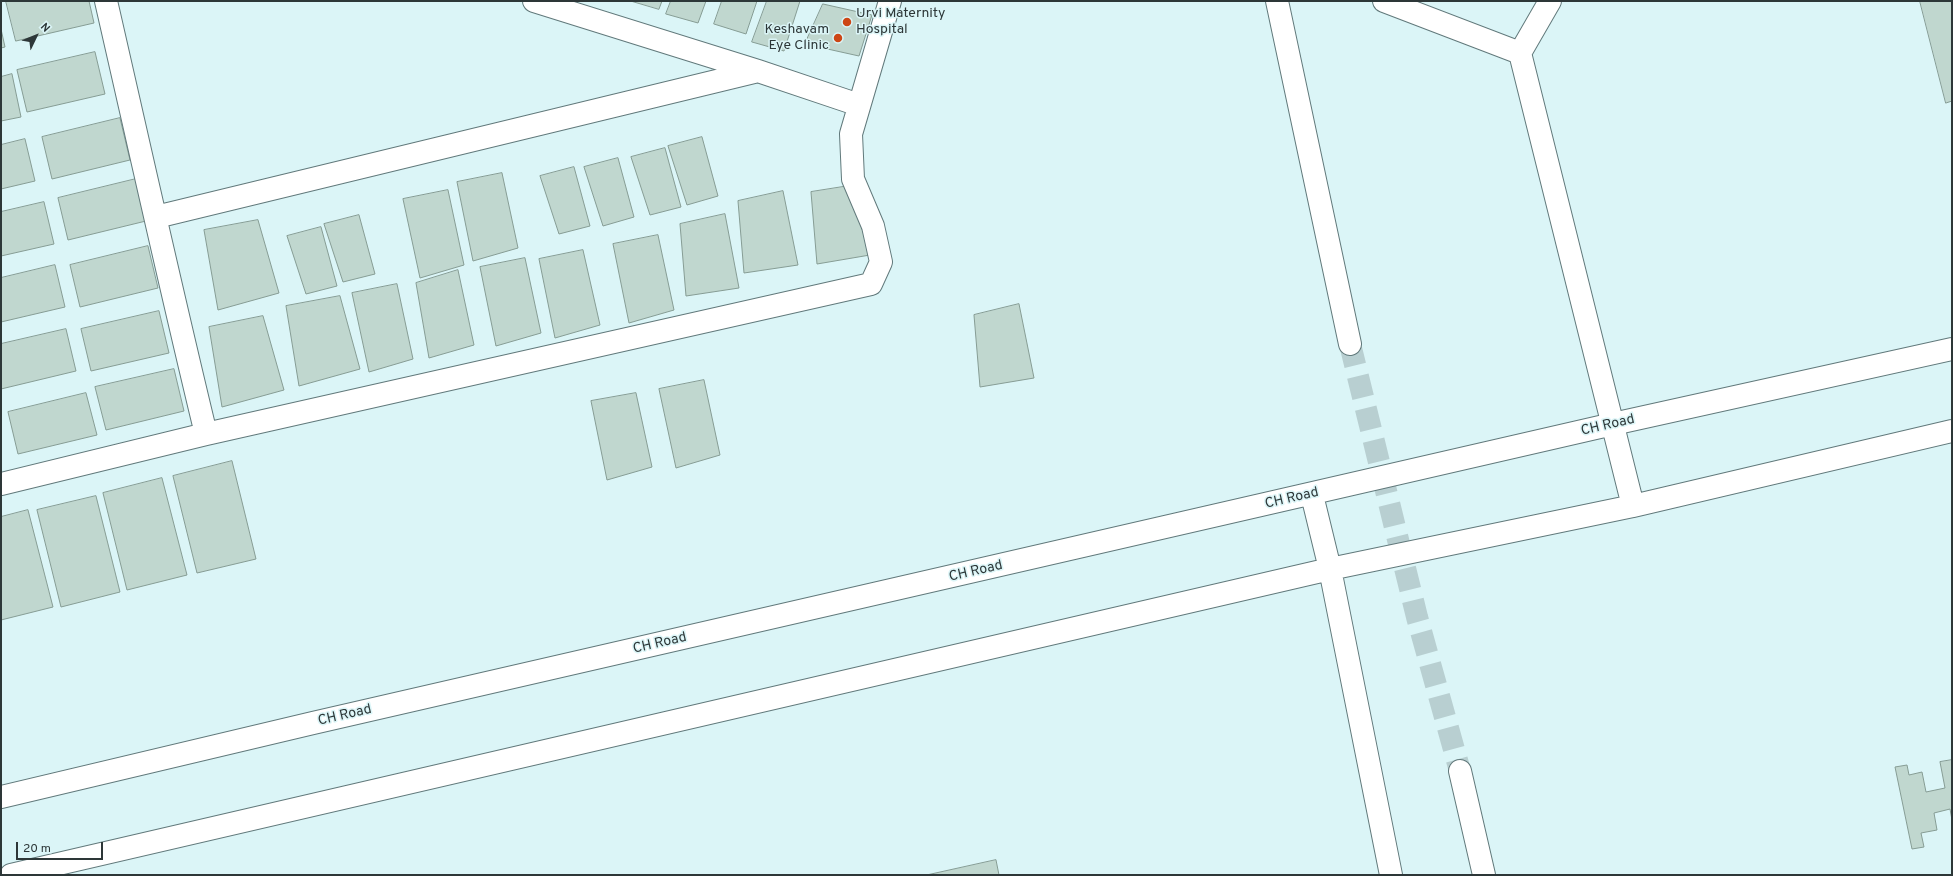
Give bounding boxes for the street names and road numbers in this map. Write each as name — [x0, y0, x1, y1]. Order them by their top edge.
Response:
street label: CH Road — [1580, 412, 1636, 440]
street label: CH Road — [1264, 485, 1320, 513]
street label: CH Road — [948, 558, 1004, 586]
street label: CH Road — [632, 630, 688, 658]
street label: CH Road — [317, 702, 373, 730]

